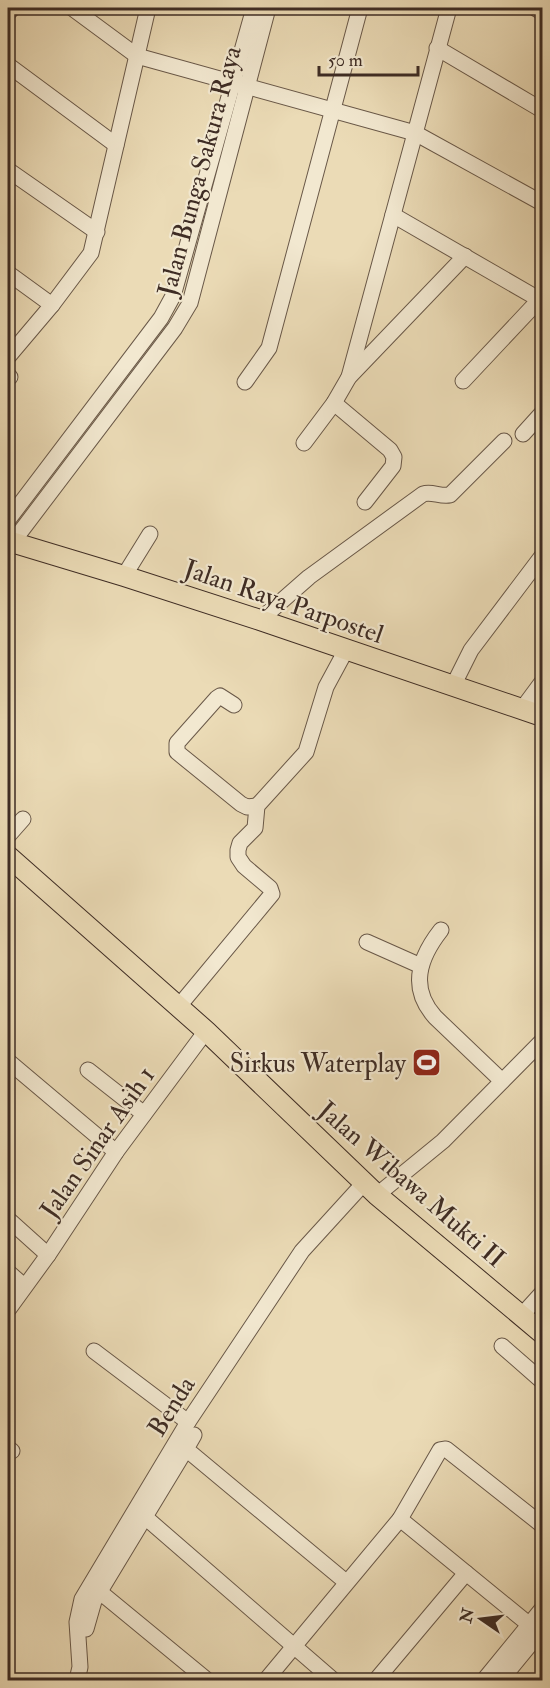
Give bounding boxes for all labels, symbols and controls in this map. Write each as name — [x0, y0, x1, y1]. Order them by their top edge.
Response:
scale bar — [319, 39, 418, 77]
street label: Jalan Bunga Sakura Raya — [151, 42, 249, 301]
text: 50 m — [328, 49, 363, 72]
street label: Jalan Raya Parpostel — [178, 552, 388, 652]
sports icon: Sirkus Waterplay — [411, 1047, 443, 1079]
place label: Sirkus Waterplay — [230, 1048, 407, 1081]
street label: Jalan Sinar Asih 1 — [33, 1060, 162, 1226]
street label: Jalan Wibawa Mukti II — [310, 1094, 512, 1275]
street label: Benda — [141, 1370, 203, 1442]
north arrow — [451, 1589, 511, 1649]
text: N — [456, 1606, 479, 1626]

